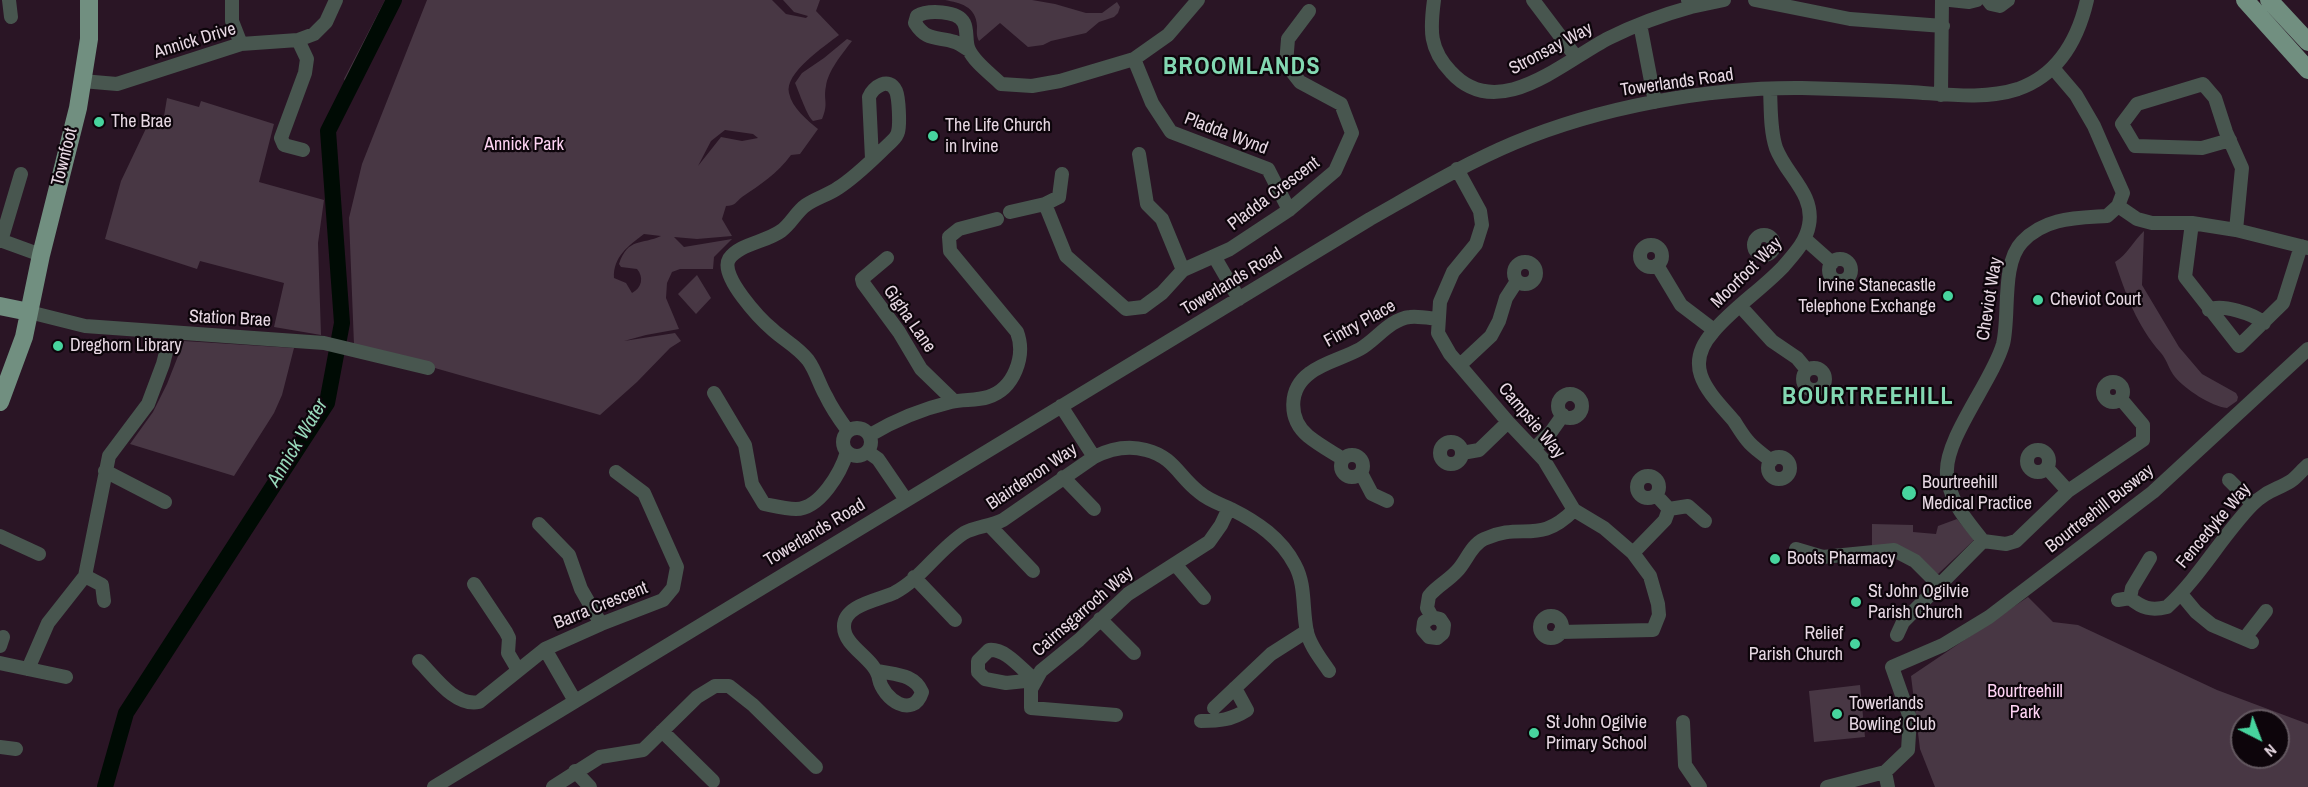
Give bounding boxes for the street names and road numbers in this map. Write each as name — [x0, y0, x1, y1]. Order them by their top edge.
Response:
street label: Annick Drive — [151, 18, 239, 64]
street label: Stronsay Way — [1506, 18, 1596, 80]
street label: Towerlands Road — [1619, 64, 1735, 102]
street label: Pladda Wynd — [1181, 108, 1271, 160]
street label: Townfoot — [47, 126, 83, 188]
street label: Pladda Crescent — [1224, 153, 1324, 235]
street label: Moorfoot Way — [1707, 233, 1787, 313]
street label: Towerlands Road — [1178, 243, 1286, 321]
street label: Cheviot Way — [1973, 256, 2007, 342]
street label: Gigha Lane — [878, 281, 940, 357]
street label: Fintry Place — [1320, 295, 1400, 353]
street label: Station Brae — [188, 306, 272, 332]
street label: Campsie Way — [1493, 379, 1569, 463]
street label: Blairdenon Way — [983, 439, 1081, 515]
street label: Bourtreehill Busway — [2042, 460, 2158, 558]
street label: Fencedyke Way — [2172, 479, 2256, 573]
street label: Towerlands Road — [761, 494, 869, 572]
street label: Cairnsgarroch Way — [1028, 562, 1138, 662]
street label: Barra Crescent — [551, 577, 651, 635]

